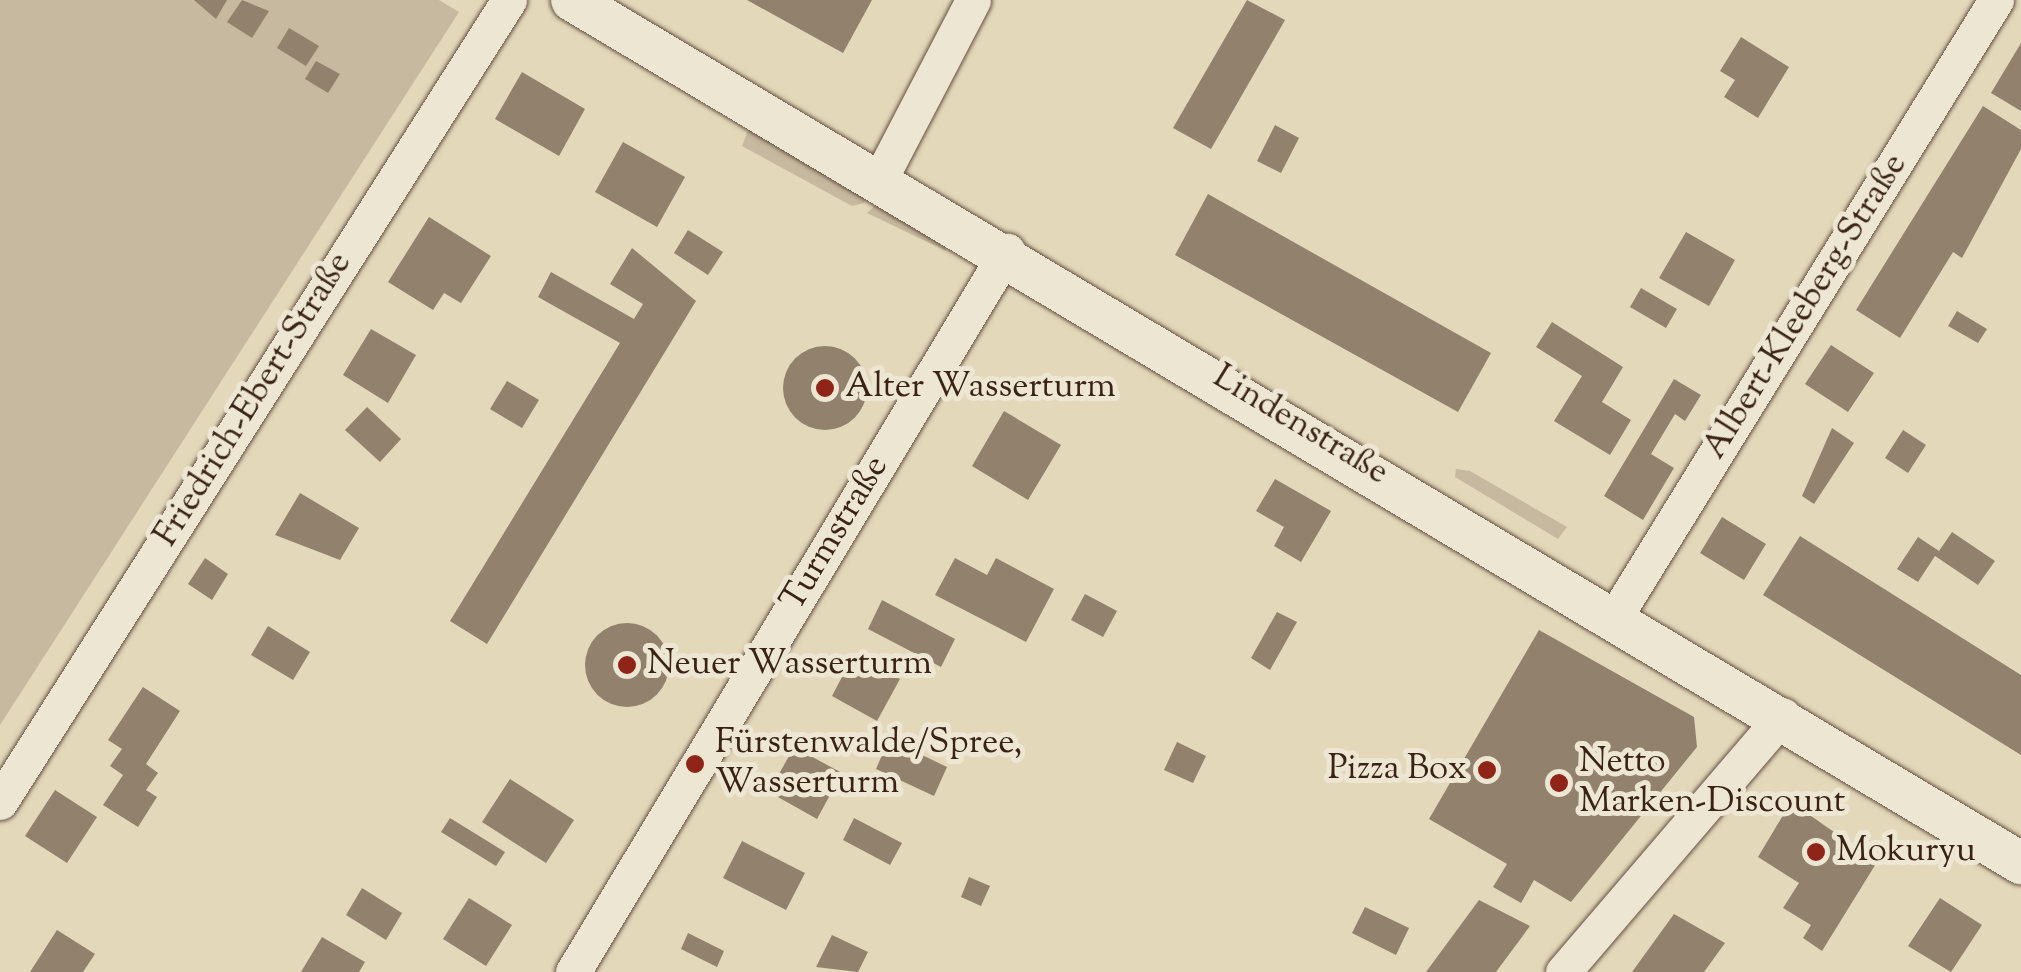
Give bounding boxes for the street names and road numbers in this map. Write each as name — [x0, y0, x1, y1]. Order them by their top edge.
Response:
street label: Albert-Kleeberg-Straße — [1695, 147, 1917, 467]
street label: Friedrich-Ebert-Straße — [146, 245, 362, 555]
street label: Lindenstraße — [1205, 357, 1395, 495]
street label: Turmstraße — [773, 449, 899, 619]

